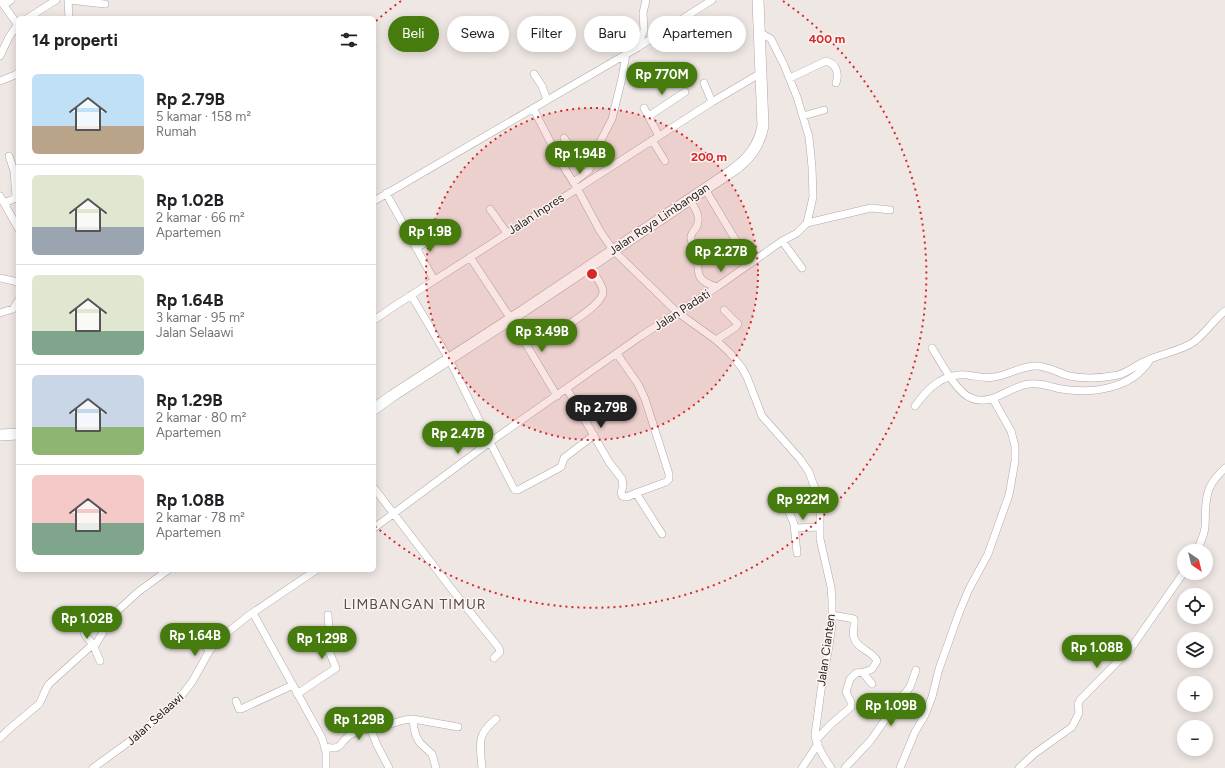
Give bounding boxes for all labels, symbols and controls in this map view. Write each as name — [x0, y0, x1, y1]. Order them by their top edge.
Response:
chip: Beli — [388, 16, 439, 52]
chip: Sewa — [447, 16, 509, 52]
chip: Filter — [517, 16, 576, 52]
chip: Baru — [584, 16, 640, 52]
chip: Apartemen — [648, 16, 746, 52]
icon: filters — [338, 29, 360, 51]
text: 14 properti — [32, 30, 118, 50]
text: 400 m — [809, 32, 845, 46]
pin: Rp 770M — [625, 62, 699, 96]
text: Rp 770M — [635, 67, 689, 82]
text: Rp 2.79B — [156, 89, 225, 109]
icon: home — [64, 90, 112, 138]
text: 5 kamar · 158 m² — [156, 109, 251, 124]
text: Rumah — [156, 124, 196, 139]
pin: Rp 1.94B — [539, 141, 621, 175]
text: Rp 1.94B — [554, 146, 606, 161]
text: 200 m — [691, 150, 727, 164]
street label: Jalan Raya Limbangan — [606, 180, 712, 258]
text: Rp 1.02B — [156, 190, 224, 210]
street label: Jalan Inpres — [505, 190, 567, 237]
icon: home — [64, 191, 112, 239]
text: 2 kamar · 66 m² — [156, 210, 245, 225]
pin: Rp 1.9B — [393, 219, 467, 253]
text: Rp 1.9B — [408, 224, 452, 239]
text: Apartemen — [156, 225, 221, 240]
pin: Rp 2.27B — [680, 239, 762, 273]
text: Rp 2.27B — [695, 244, 747, 259]
centre of rings — [585, 267, 599, 281]
street label: Jalan Padati — [651, 287, 713, 333]
text: Rp 1.64B — [156, 290, 224, 310]
icon: home — [64, 291, 112, 339]
text: 3 kamar · 95 m² — [156, 310, 245, 325]
pin: Rp 3.49B — [501, 319, 583, 353]
text: Rp 3.49B — [515, 324, 569, 339]
text: Jalan Selaawi — [156, 325, 234, 340]
text: Rp 1.29B — [156, 390, 223, 410]
icon: home — [64, 391, 112, 439]
pin: Rp 2.79B — [560, 395, 642, 429]
text: Rp 2.79B — [575, 400, 627, 415]
text: 2 kamar · 80 m² — [156, 410, 246, 425]
pin: Rp 2.47B — [417, 421, 499, 455]
text: Apartemen — [156, 425, 221, 440]
text: Rp 2.47B — [431, 426, 485, 441]
pin: Rp 922M — [766, 487, 840, 521]
text: Rp 1.08B — [156, 490, 224, 510]
icon: home — [64, 491, 112, 539]
text: Rp 922M — [776, 492, 830, 507]
text: 2 kamar · 78 m² — [156, 510, 245, 525]
text: Apartemen — [156, 525, 221, 540]
north arrow — [1177, 544, 1213, 580]
map controls — [1177, 544, 1213, 756]
button: locate — [1177, 588, 1213, 624]
district label: LIMBANGAN TIMUR — [343, 596, 487, 613]
pin: Rp 1.02B — [46, 606, 128, 640]
text: Rp 1.02B — [61, 611, 113, 626]
street label: Jalan Cianten — [814, 613, 838, 687]
pin: Rp 1.64B — [154, 623, 236, 657]
pin: Rp 1.29B — [281, 626, 363, 660]
text: Rp 1.64B — [169, 628, 221, 643]
text: Rp 1.29B — [296, 631, 348, 646]
button: layers — [1177, 632, 1213, 668]
pin: Rp 1.08B — [1056, 635, 1138, 669]
text: Rp 1.08B — [1071, 640, 1123, 655]
button: + — [1177, 676, 1213, 712]
street label: Jalan Selaawi — [124, 690, 186, 748]
pin: Rp 1.09B — [850, 693, 932, 727]
text: Rp 1.09B — [865, 698, 917, 713]
pin: Rp 1.29B — [318, 707, 400, 741]
text: Rp 1.29B — [333, 712, 385, 727]
button: − — [1177, 720, 1213, 756]

